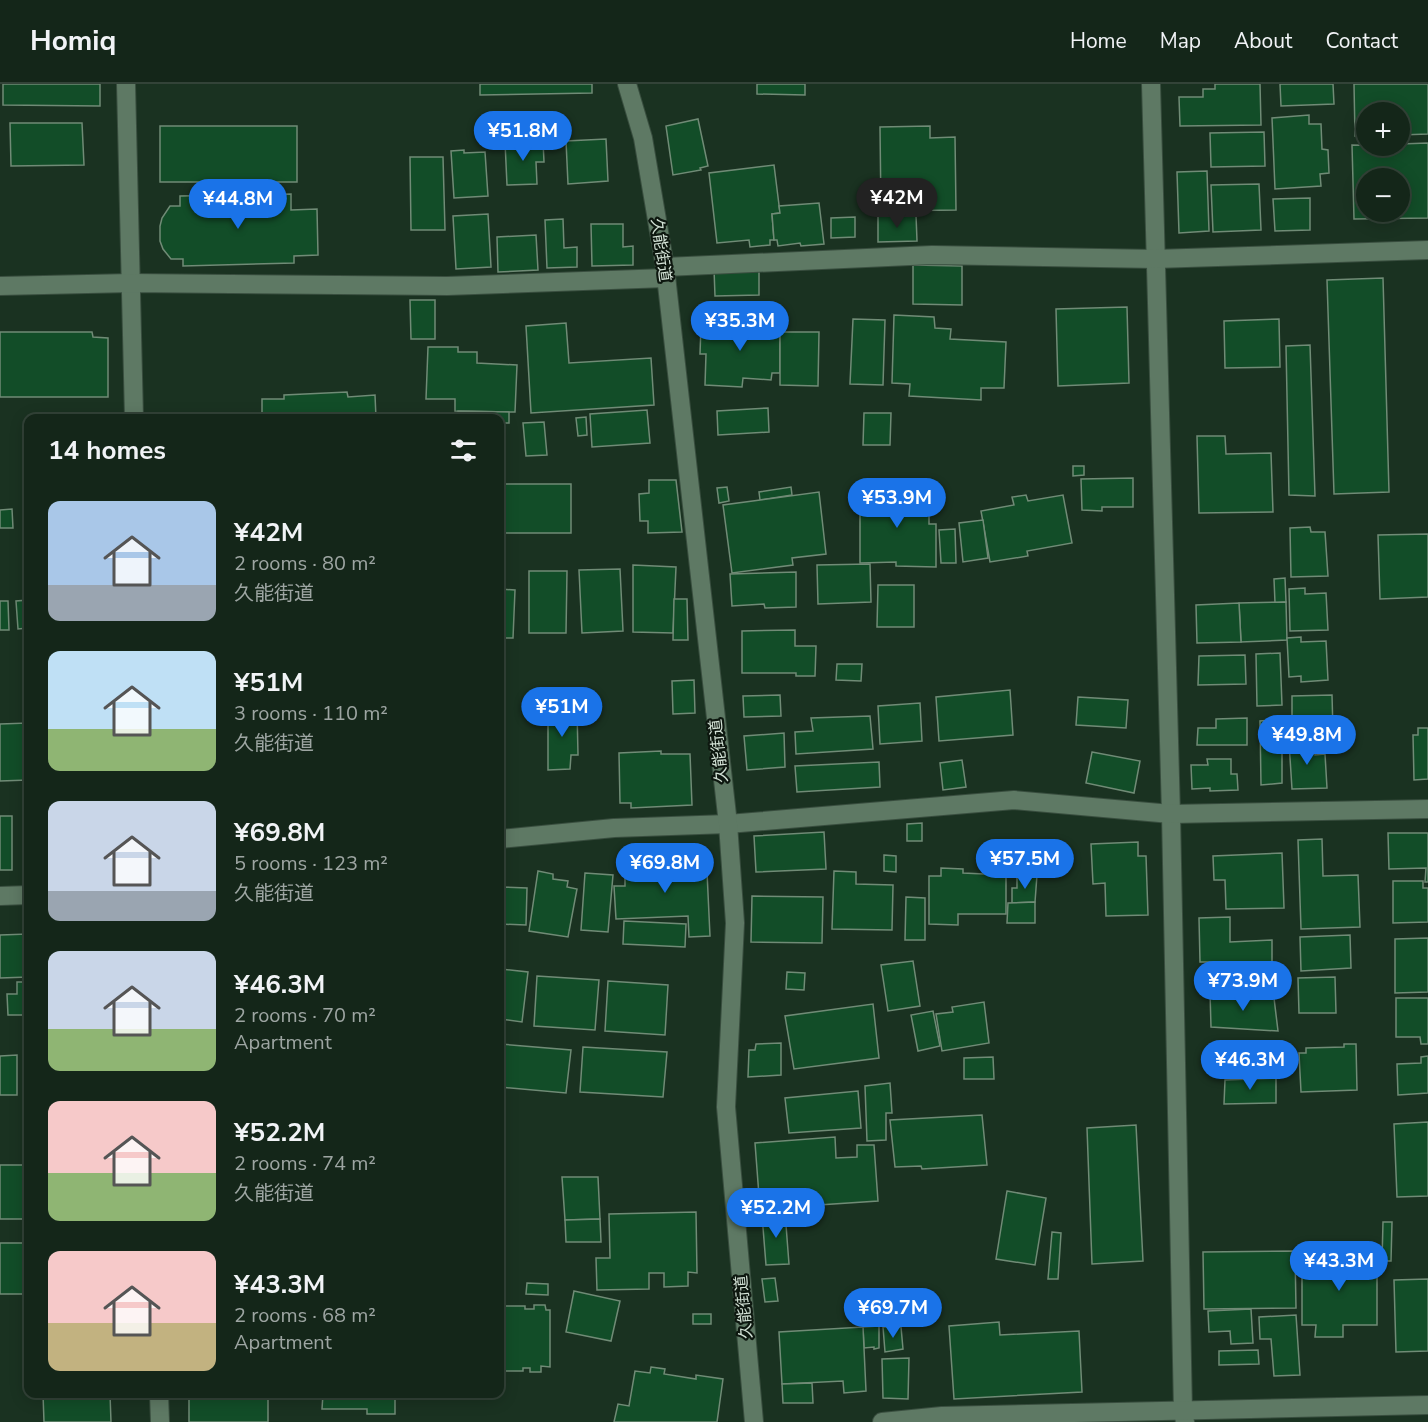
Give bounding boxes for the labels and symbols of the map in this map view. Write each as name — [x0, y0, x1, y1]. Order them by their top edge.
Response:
pin: ¥51.8M — [474, 111, 572, 162]
pin: ¥42M — [861, 178, 933, 229]
pin: ¥44.8M — [189, 179, 287, 230]
street label: 久能街道 — [646, 217, 676, 283]
pin: ¥35.3M — [691, 301, 789, 352]
pin: ¥53.9M — [848, 478, 946, 529]
pin: ¥51M — [526, 687, 598, 738]
pin: ¥49.8M — [1258, 715, 1356, 766]
street label: 久能街道 — [705, 718, 733, 784]
pin: ¥57.5M — [976, 839, 1074, 890]
pin: ¥69.8M — [616, 843, 714, 894]
pin: ¥73.9M — [1194, 961, 1292, 1012]
pin: ¥46.3M — [1201, 1040, 1299, 1091]
pin: ¥52.2M — [727, 1188, 825, 1239]
pin: ¥43.3M — [1290, 1241, 1388, 1292]
street label: 久能街道 — [730, 1274, 758, 1340]
pin: ¥69.7M — [844, 1288, 942, 1339]

